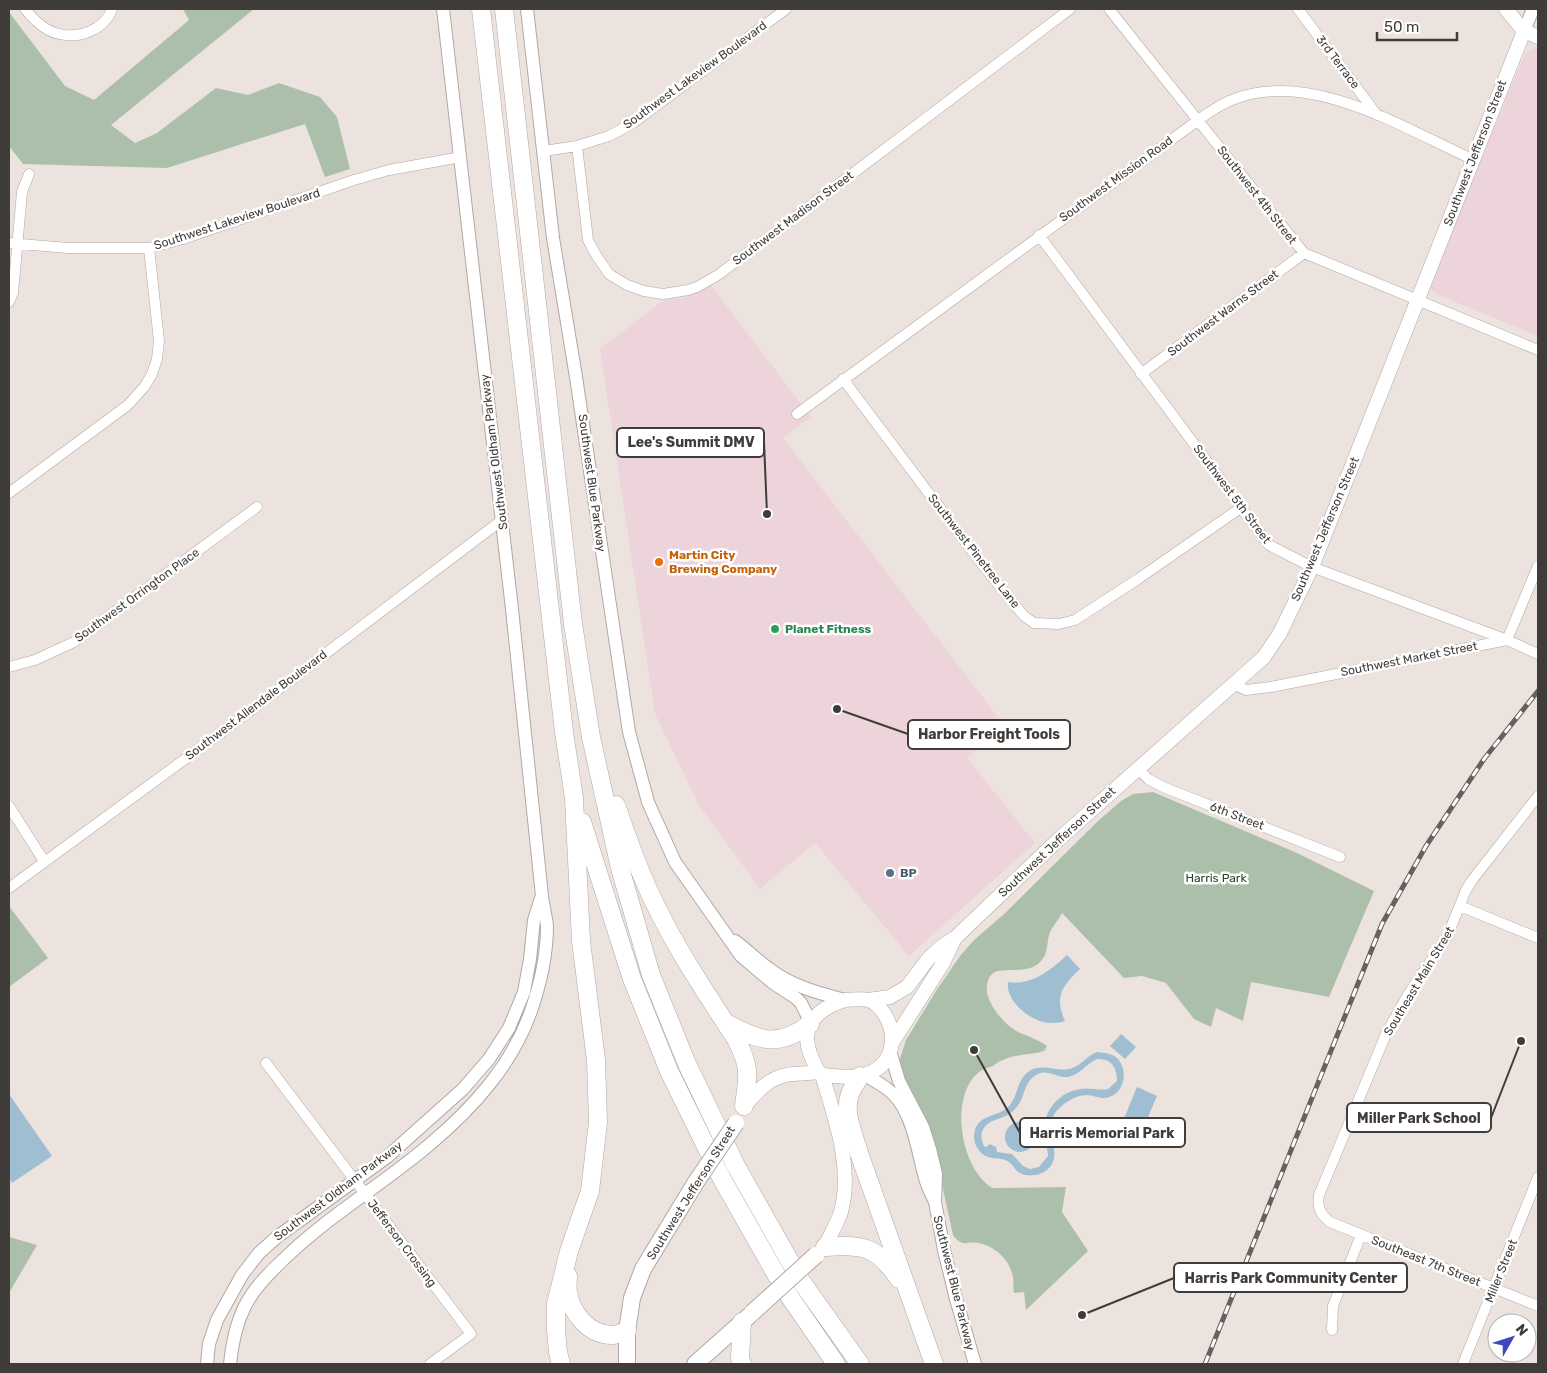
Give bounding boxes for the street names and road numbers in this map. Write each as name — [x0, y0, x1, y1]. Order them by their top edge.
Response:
street label: Southwest Lakeview Boulevard — [621, 18, 769, 132]
street label: 3rd Terrace — [1313, 33, 1363, 92]
street label: Southwest Jefferson Street — [1441, 78, 1509, 228]
street label: Southwest Mission Road — [1057, 133, 1175, 225]
street label: Southwest 4th Street — [1214, 143, 1300, 247]
street label: Southwest Madison Street — [730, 168, 856, 268]
street label: Southwest Lakeview Boulevard — [152, 185, 322, 253]
street label: Southwest Warns Street — [1165, 267, 1281, 359]
street label: Southwest Oldham Parkway — [477, 373, 510, 531]
street label: Southwest Blue Parkway — [575, 413, 609, 553]
street label: Southwest 5th Street — [1190, 442, 1274, 546]
street label: Southwest Jefferson Street — [1288, 455, 1362, 603]
street label: Southwest Pinetree Lane — [925, 491, 1023, 611]
street label: Southwest Orrington Place — [72, 545, 202, 645]
street label: Southwest Market Street — [1339, 639, 1479, 679]
street label: Southwest Allendale Boulevard — [183, 647, 329, 763]
street label: Southwest Jefferson Street — [996, 784, 1119, 900]
street label: 6th Street — [1208, 799, 1266, 833]
street label: Southeast Main Street — [1381, 924, 1457, 1038]
street label: Southwest Jefferson Street — [644, 1123, 738, 1262]
street label: Southwest Oldham Parkway — [271, 1138, 405, 1244]
street label: Jefferson Crossing — [365, 1197, 439, 1289]
street label: Southwest Blue Parkway — [930, 1214, 978, 1352]
street label: Southeast 7th Street — [1369, 1233, 1483, 1289]
street label: Miller Street — [1482, 1237, 1520, 1305]

